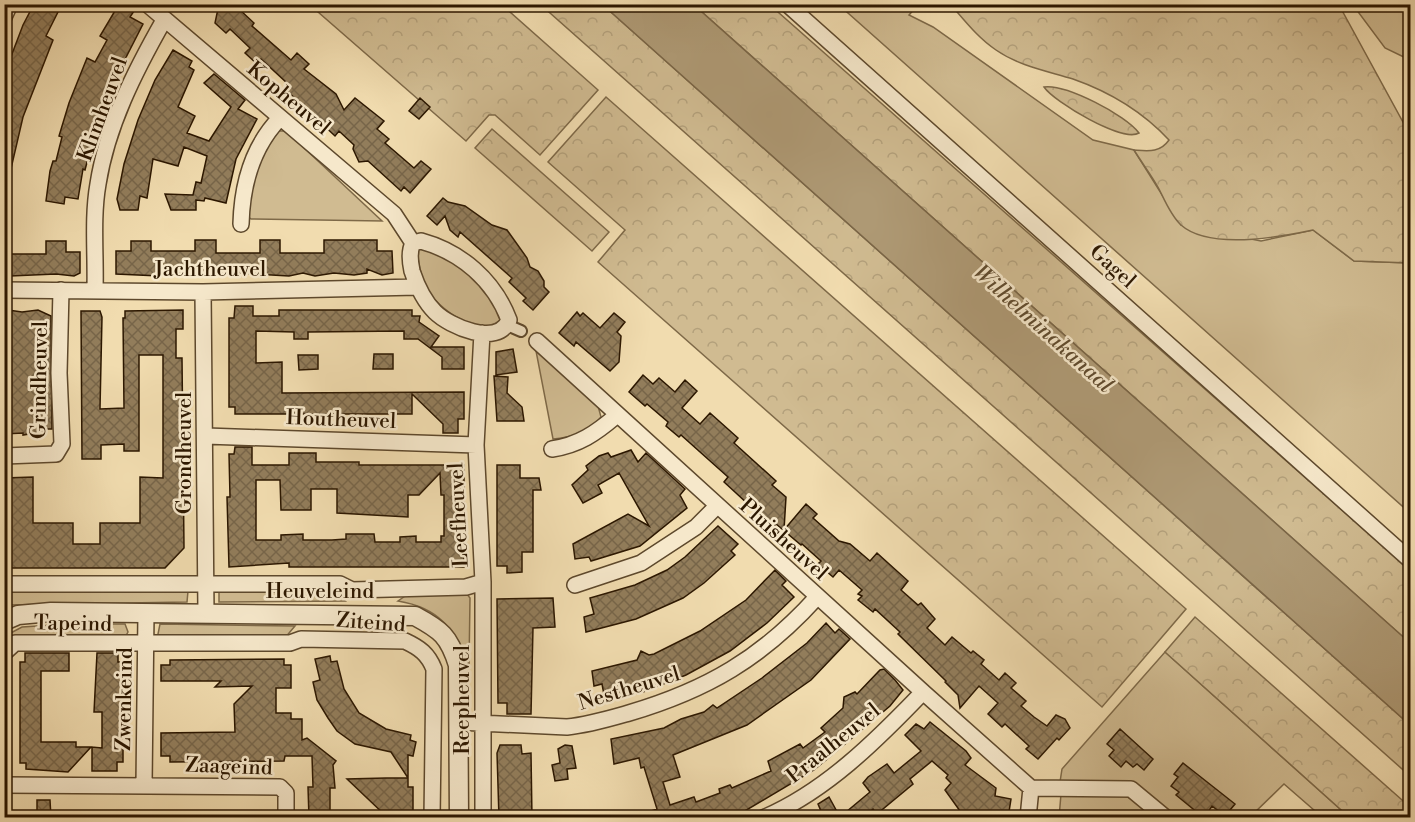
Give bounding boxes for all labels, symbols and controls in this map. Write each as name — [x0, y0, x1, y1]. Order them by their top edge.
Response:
street label: Klimheuvel — [72, 54, 134, 165]
street label: Kopheuvel — [241, 56, 335, 141]
street label: Gagel — [1084, 239, 1141, 294]
street label: Jachtheuvel — [153, 257, 266, 283]
water label: Wilhelminakanaal — [967, 259, 1119, 399]
street label: Grindheuvel — [26, 321, 54, 439]
street label: Grondheuvel — [172, 392, 198, 514]
street label: Houtheuvel — [285, 405, 397, 435]
street label: Leefheuvel — [443, 462, 475, 568]
street label: Pluisheuvel — [733, 493, 833, 586]
street label: Heuveleind — [266, 579, 374, 605]
street label: Ziteind — [335, 608, 407, 638]
street label: Tapeind — [34, 610, 112, 638]
street label: Reepheuvel — [450, 645, 476, 755]
street label: Zwenkeind — [111, 647, 139, 751]
street label: Nestheuvel — [575, 661, 683, 717]
street label: Praalheuvel — [782, 698, 886, 789]
street label: Zaageind — [185, 752, 273, 782]

